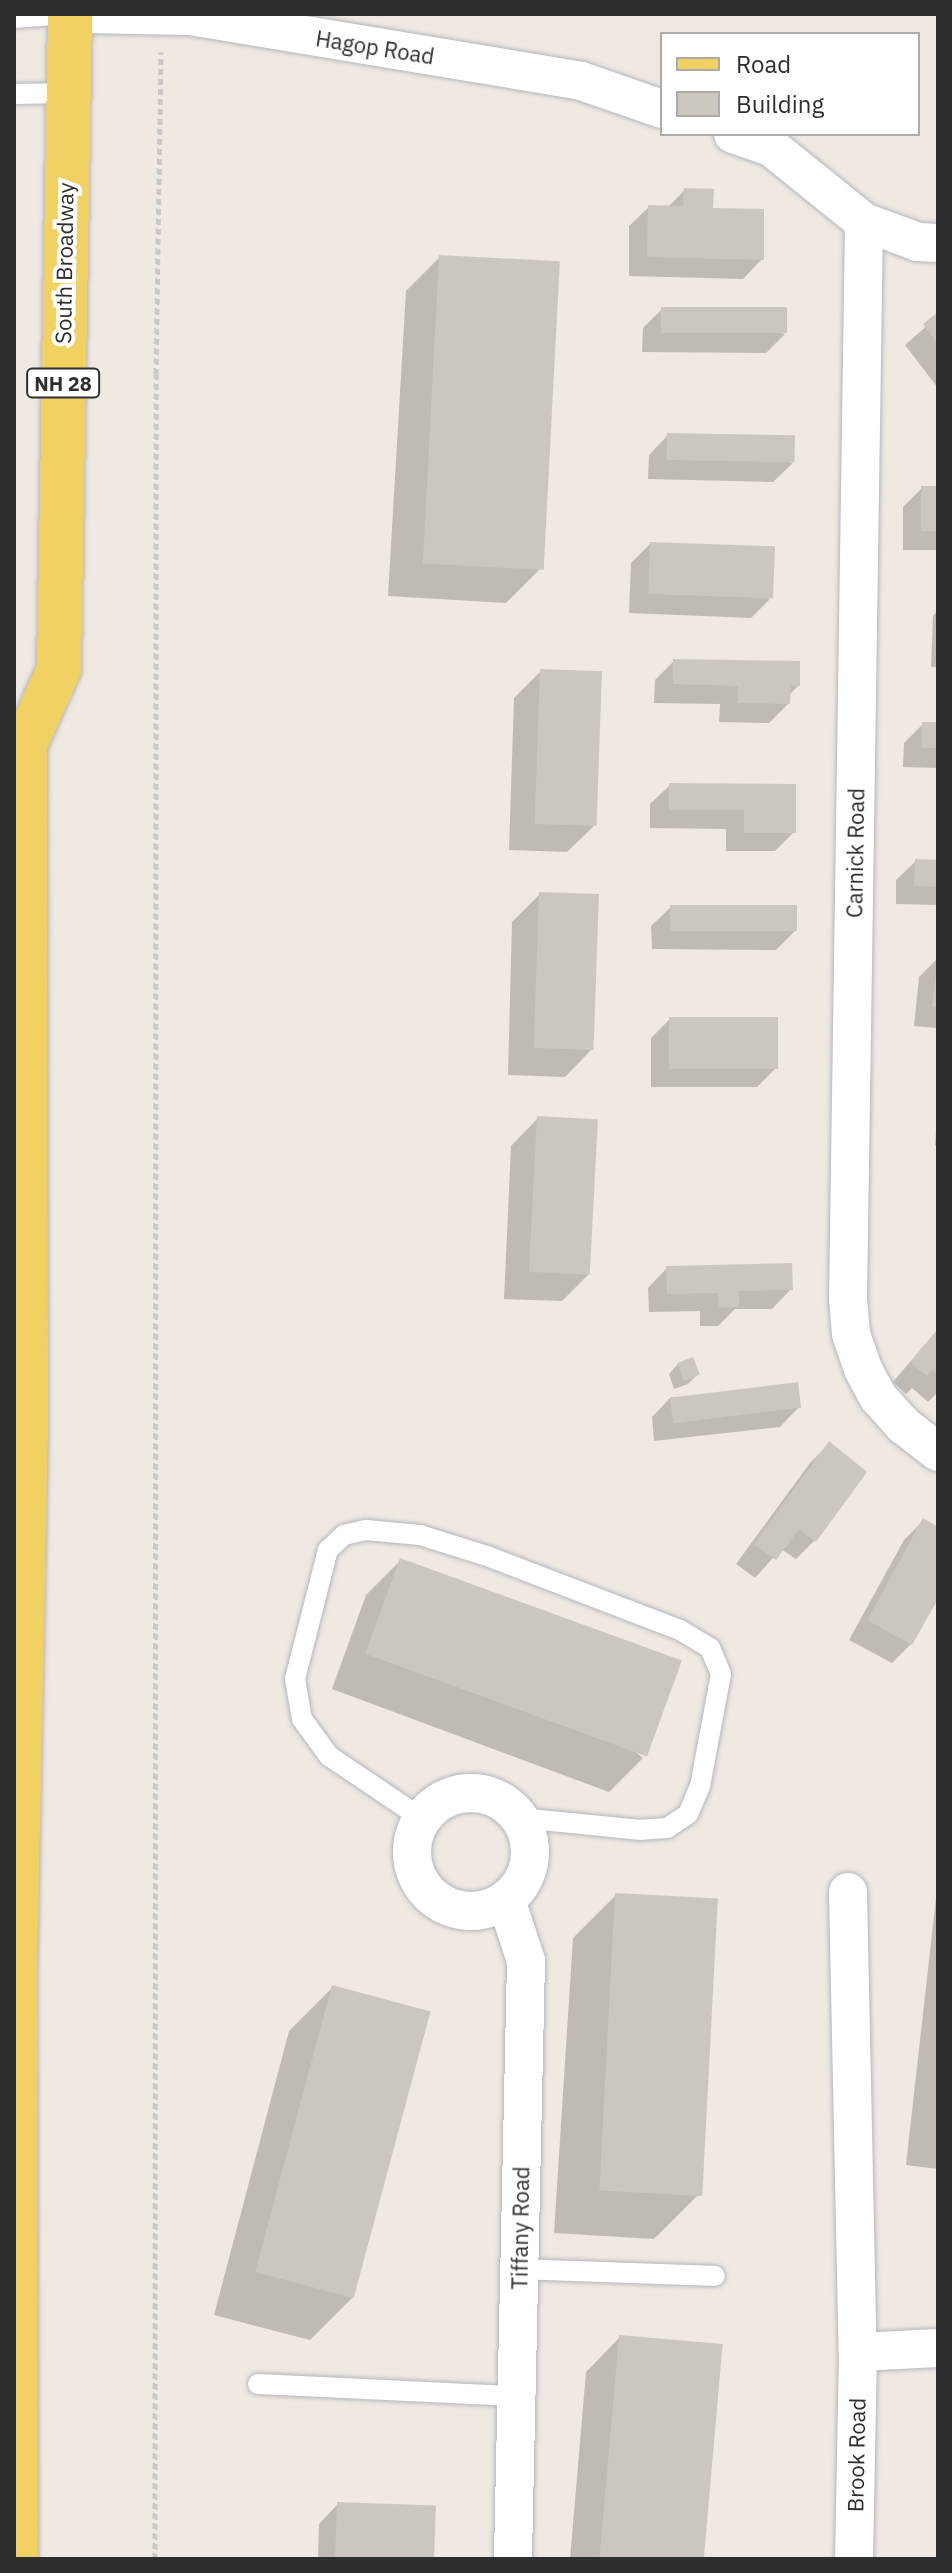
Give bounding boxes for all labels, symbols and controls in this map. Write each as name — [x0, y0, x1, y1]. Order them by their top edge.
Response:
street label: Hagop Road — [314, 25, 436, 69]
legend — [660, 32, 920, 136]
text: Road — [736, 48, 791, 80]
text: Building — [736, 88, 824, 120]
street label: South Broadway — [49, 182, 79, 344]
road number: NH 28 — [25, 367, 101, 399]
street label: Carnick Road — [841, 788, 869, 918]
street label: Tiffany Road — [506, 2166, 534, 2290]
street label: Brook Road — [842, 2398, 870, 2512]

